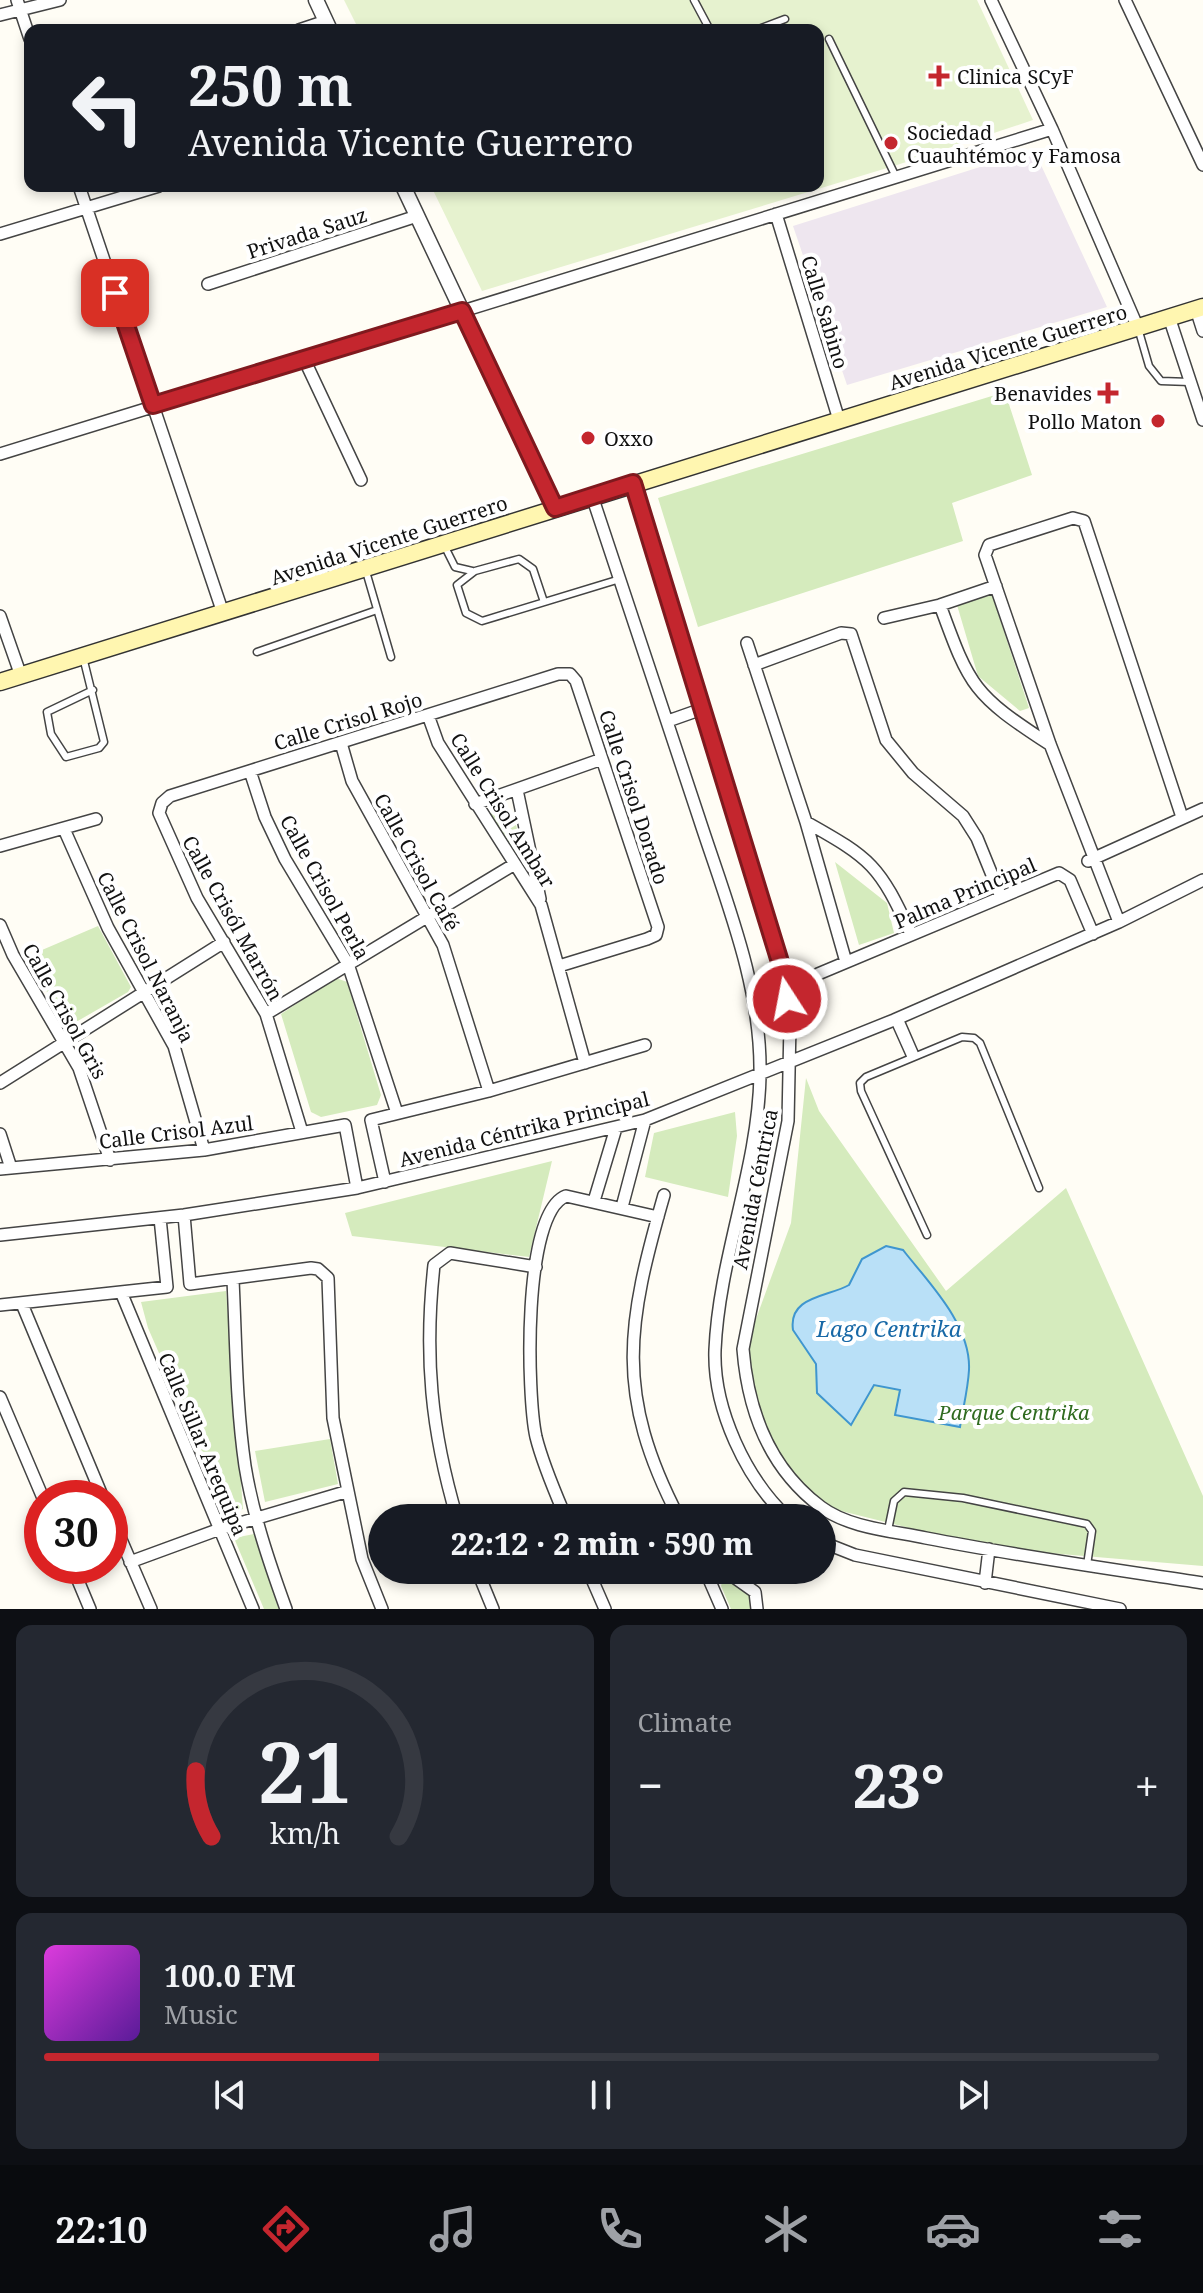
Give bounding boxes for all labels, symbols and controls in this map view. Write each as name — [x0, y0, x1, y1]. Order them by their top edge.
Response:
text: 250 m — [188, 46, 353, 122]
icon: left — [56, 56, 160, 160]
place label: Clinica SCyF — [957, 63, 1074, 90]
marker: Clinica SCyF — [928, 65, 950, 87]
text: Avenida Vicente Guerrero — [188, 118, 634, 167]
place label: Sociedad Cuauhtémoc y Famosa — [907, 119, 1121, 169]
marker: Sociedad Cuauhtémoc y Famosa — [882, 134, 900, 152]
street label: Privada Sauz — [244, 201, 370, 265]
street label: Calle Sabino — [795, 252, 855, 372]
pin — [81, 259, 149, 327]
icon: arrive — [93, 271, 137, 315]
street label: Avenida Vicente Guerrero — [886, 298, 1130, 396]
place label: Benavides — [994, 380, 1092, 407]
marker: Benavides — [1099, 384, 1117, 402]
place label: Pollo Maton — [1028, 408, 1142, 435]
marker: Pollo Maton — [1149, 412, 1167, 430]
place label: Oxxo — [604, 425, 654, 452]
marker: Oxxo — [579, 429, 597, 447]
street label: Avenida Vicente Guerrero — [267, 489, 511, 591]
street label: Calle Crisol Rojo — [270, 686, 426, 756]
street label: Calle Crisol Dorado — [593, 706, 675, 888]
street label: Calle Crisol Ambar — [444, 727, 562, 893]
street label: Calle Crisol Café — [368, 788, 466, 936]
street label: Calle Crisol Perla — [274, 810, 376, 964]
street label: Calle Crisól Marrón — [176, 830, 290, 1006]
street label: Palma Principal — [890, 851, 1040, 935]
street label: Calle Crisol Naranja — [91, 867, 201, 1047]
street label: Calle Crisol Gris — [17, 938, 113, 1084]
position arrow — [745, 957, 829, 1041]
street label: Avenida Céntrika Principal — [396, 1085, 652, 1173]
street label: Avenida Céntrica — [726, 1106, 784, 1272]
street label: Calle Crisol Azul — [97, 1109, 255, 1155]
water label: Lago Centrika — [815, 1313, 962, 1343]
street label: Calle Sillar Arequipa — [152, 1348, 254, 1540]
park label: Parque Centrika — [937, 1399, 1090, 1426]
speed limit sign: 30 — [24, 1480, 128, 1584]
text: 22:12 · 2 min · 590 m — [451, 1523, 753, 1564]
text: Climate — [638, 1704, 732, 1740]
text: 21 — [258, 1714, 352, 1827]
text: 23° — [853, 1744, 945, 1826]
text: − — [638, 1755, 663, 1815]
text: + — [1134, 1755, 1159, 1815]
text: km/h — [270, 1813, 340, 1852]
text: 100.0 FM — [164, 1955, 296, 1996]
text: Music — [164, 1996, 238, 2032]
icon: previous — [208, 2073, 252, 2117]
icon: pause — [579, 2073, 623, 2117]
icon: next — [951, 2073, 995, 2117]
icon: directions — [258, 2201, 314, 2257]
icon: music — [425, 2201, 481, 2257]
icon: phone — [592, 2201, 648, 2257]
icon: climate — [758, 2201, 814, 2257]
icon: car — [925, 2201, 981, 2257]
icon: filters — [1092, 2201, 1148, 2257]
text: 22:10 — [55, 2205, 148, 2254]

